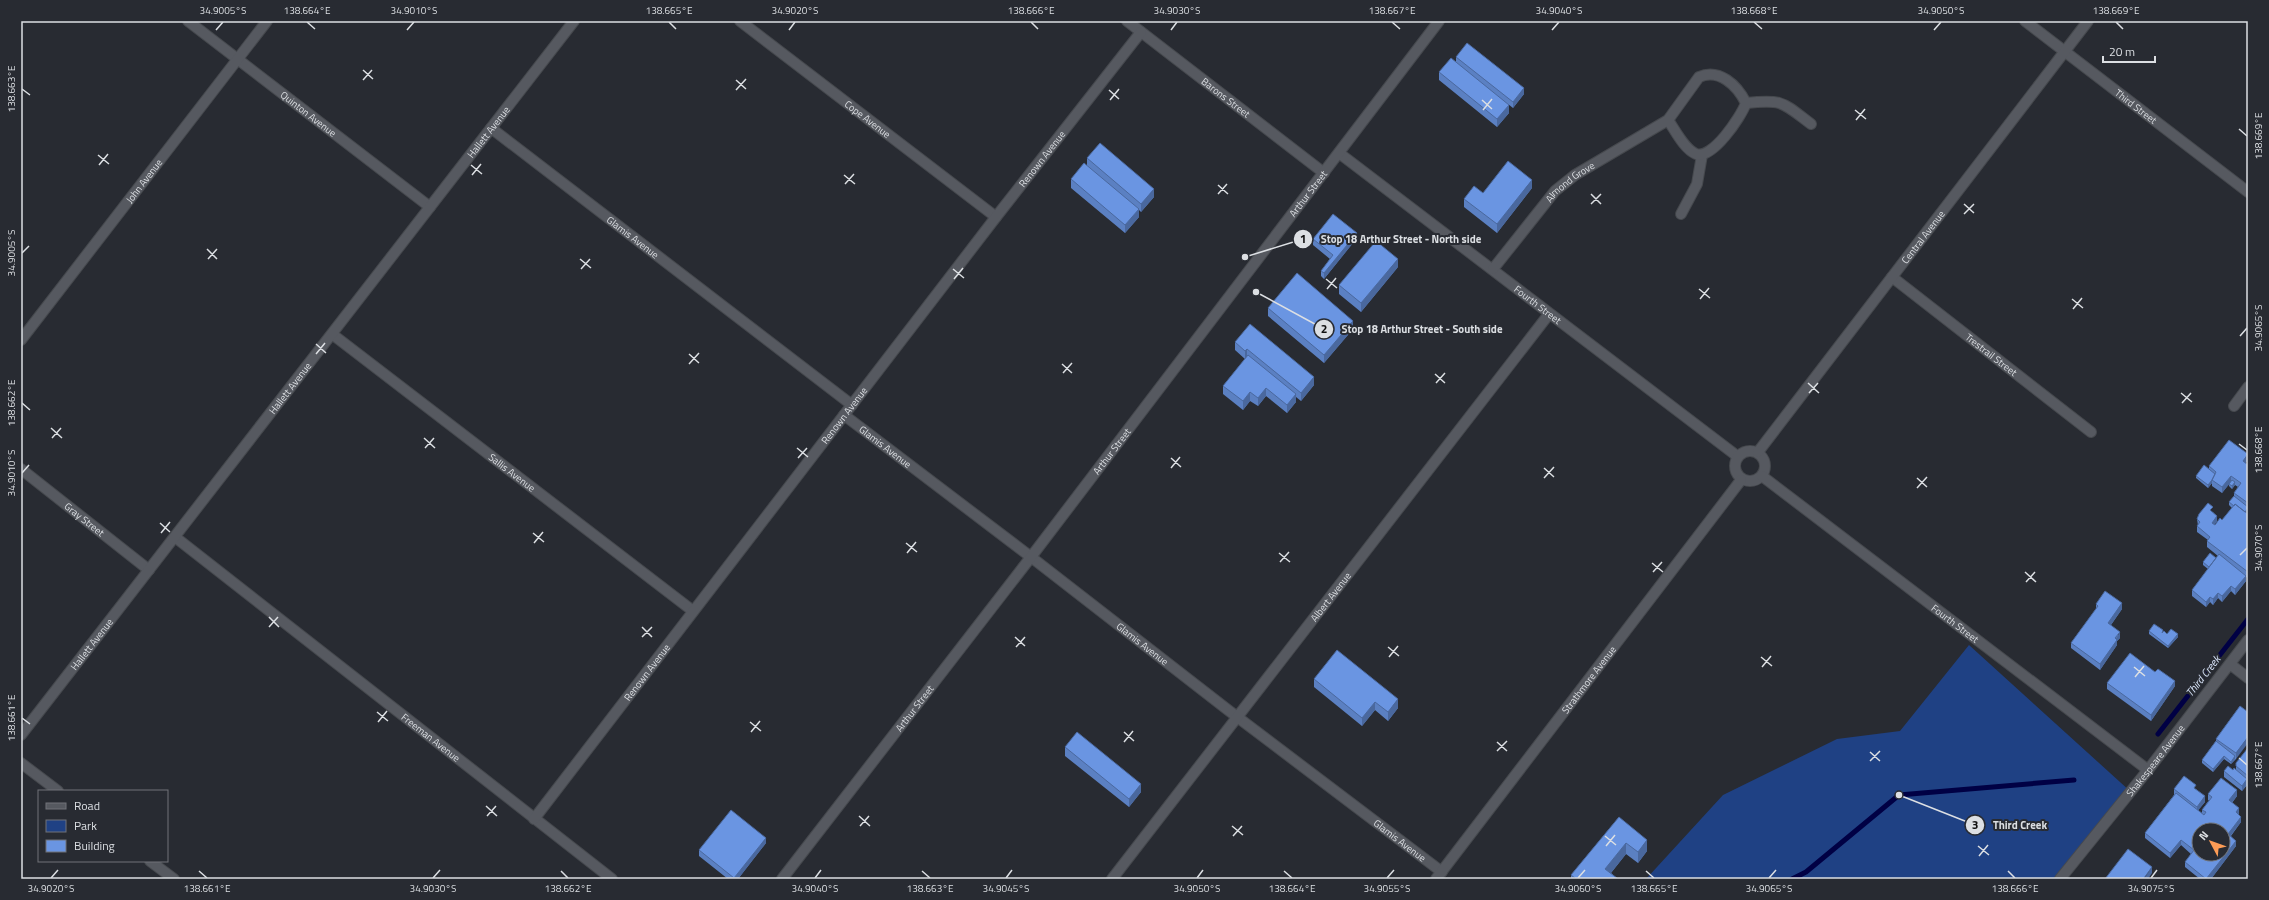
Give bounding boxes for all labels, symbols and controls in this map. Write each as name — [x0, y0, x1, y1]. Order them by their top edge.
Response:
text: 34.9005°S — [200, 3, 246, 18]
text: 138.664°E — [284, 3, 331, 18]
text: 34.9010°S — [391, 3, 437, 18]
text: 138.665°E — [646, 3, 693, 18]
text: 34.9020°S — [772, 3, 818, 18]
text: 138.666°E — [1008, 3, 1055, 18]
text: 34.9030°S — [1154, 3, 1200, 18]
text: 138.667°E — [1369, 3, 1416, 18]
text: 34.9040°S — [1536, 3, 1582, 18]
text: 138.668°E — [1731, 3, 1778, 18]
text: 34.9050°S — [1918, 3, 1964, 18]
text: 138.669°E — [2093, 3, 2140, 18]
scale bar — [2103, 38, 2155, 64]
text: 20 m — [2109, 42, 2135, 61]
text: 138.663°E — [4, 65, 19, 112]
street label: Barons Street — [1198, 74, 1254, 122]
street label: Third Street — [2112, 86, 2160, 128]
street label: Quinton Avenue — [277, 88, 339, 140]
street label: Cope Avenue — [841, 97, 894, 142]
street label: Hallett Avenue — [464, 103, 514, 161]
text: 138.669°E — [2251, 112, 2266, 159]
street label: Renown Avenue — [1015, 127, 1069, 190]
street label: John Avenue — [122, 156, 166, 206]
street label: Almond Grove — [1542, 158, 1598, 206]
street label: Arthur Street — [1285, 167, 1331, 220]
street label: Central Avenue — [1898, 207, 1948, 267]
street label: Glamis Avenue — [603, 212, 662, 262]
callout: Stop 18 Arthur Street - North side — [1293, 227, 1489, 250]
text: 1 — [1300, 229, 1306, 248]
text: 34.9005°S — [4, 230, 19, 276]
text: Stop 18 Arthur Street - North side — [1321, 231, 1482, 247]
street label: Fourth Street — [1511, 282, 1565, 328]
text: 34.9065°S — [2251, 305, 2266, 351]
callout: Stop 18 Arthur Street - South side — [1314, 318, 1511, 341]
text: 2 — [1321, 319, 1327, 338]
text: Stop 18 Arthur Street - South side — [1341, 321, 1503, 337]
street label: Trestrail Street — [1962, 330, 2021, 380]
street label: Hallett Avenue — [265, 359, 315, 417]
text: 138.662°E — [4, 379, 19, 426]
street label: Renown Avenue — [818, 384, 871, 447]
street label: Glamis Avenue — [856, 422, 914, 472]
street label: Arthur Street — [1089, 425, 1135, 478]
text: 138.668°E — [2251, 426, 2266, 473]
text: 34.9010°S — [4, 450, 19, 496]
street label: Sallis Avenue — [485, 450, 538, 495]
street label: Gray Street — [61, 499, 108, 540]
text: 34.9070°S — [2251, 525, 2266, 571]
street label: Albert Avenue — [1307, 569, 1355, 625]
street label: Fourth Street — [1928, 601, 1982, 647]
street label: Hallett Avenue — [67, 615, 117, 673]
street label: Glamis Avenue — [1113, 619, 1171, 669]
street label: Renown Avenue — [620, 641, 674, 704]
street label: Strathmore Avenue — [1558, 643, 1620, 717]
water label: Third Creek — [2182, 651, 2225, 700]
street label: Arthur Street — [892, 682, 938, 735]
text: 138.661°E — [4, 694, 19, 741]
street label: Freeman Avenue — [398, 710, 463, 765]
street label: Shakespeare Avenue — [2123, 722, 2188, 800]
text: 138.667°E — [2251, 741, 2266, 788]
legend — [38, 790, 168, 862]
text: Road — [74, 796, 100, 815]
callout: Third Creek — [1965, 814, 2055, 837]
text: 3 — [1972, 815, 1978, 834]
text: Park — [74, 816, 97, 835]
street label: Glamis Avenue — [1370, 816, 1429, 865]
text: Third Creek — [1993, 817, 2047, 833]
north arrow — [2191, 822, 2231, 862]
text: N — [2195, 827, 2212, 844]
text: Building — [74, 836, 115, 855]
text: 34.9020°S — [28, 881, 74, 896]
text: 138.661°E — [184, 881, 231, 896]
text: 34.9030°S — [410, 881, 456, 896]
text: 138.662°E — [545, 881, 592, 896]
text: 34.9040°S — [792, 881, 838, 896]
text: 138.663°E — [907, 881, 954, 896]
text: 34.9045°S — [983, 881, 1029, 896]
text: 34.9050°S — [1174, 881, 1220, 896]
text: 138.664°E — [1269, 881, 1316, 896]
text: 34.9055°S — [1364, 881, 1410, 896]
text: 34.9060°S — [1555, 881, 1601, 896]
text: 138.665°E — [1631, 881, 1678, 896]
text: 34.9065°S — [1746, 881, 1792, 896]
text: 138.666°E — [1992, 881, 2039, 896]
text: 34.9075°S — [2128, 881, 2174, 896]

